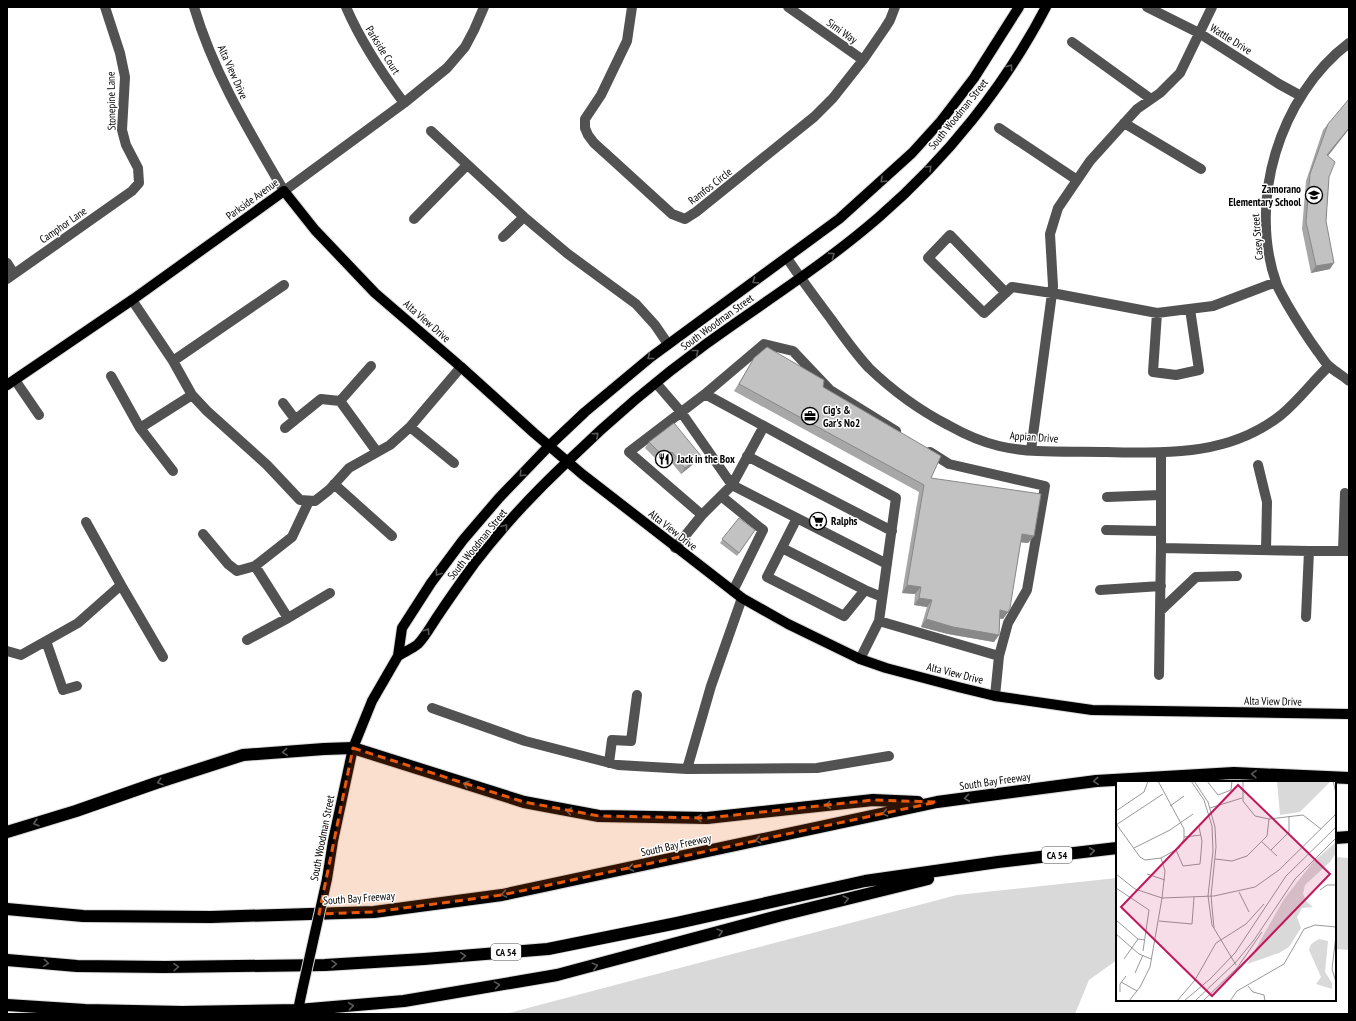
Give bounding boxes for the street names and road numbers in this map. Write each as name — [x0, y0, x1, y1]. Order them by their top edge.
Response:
street label: Simi Way — [824, 15, 861, 47]
street label: Wattle Drive — [1207, 21, 1255, 58]
street label: Parkside Court — [363, 23, 403, 77]
street label: Alta View Drive — [215, 43, 251, 102]
street label: Stonepine Lane — [103, 71, 119, 131]
street label: South Woodman Street — [925, 76, 991, 152]
street label: Ramfos Circle — [685, 164, 735, 207]
street label: Parkside Avenue — [223, 175, 281, 223]
street label: Camphor Lane — [37, 203, 90, 246]
street label: Casey Street — [1248, 213, 1266, 261]
street label: South Woodman Street — [678, 291, 756, 353]
street label: Alta View Drive — [401, 297, 454, 346]
street label: Appian Drive — [1009, 428, 1059, 446]
street label: South Woodman Street — [444, 506, 510, 582]
street label: Alta View Drive — [646, 507, 700, 554]
street label: Alta View Drive — [925, 659, 985, 687]
street label: Alta View Drive — [1244, 693, 1302, 709]
street label: South Bay Freeway — [959, 769, 1032, 793]
street label: South Woodman Street — [307, 794, 337, 882]
street label: South Bay Freeway — [639, 831, 713, 859]
road number: CA 54 — [1042, 847, 1072, 863]
street label: South Bay Freeway — [323, 888, 396, 907]
road number: CA 54 — [491, 944, 521, 960]

